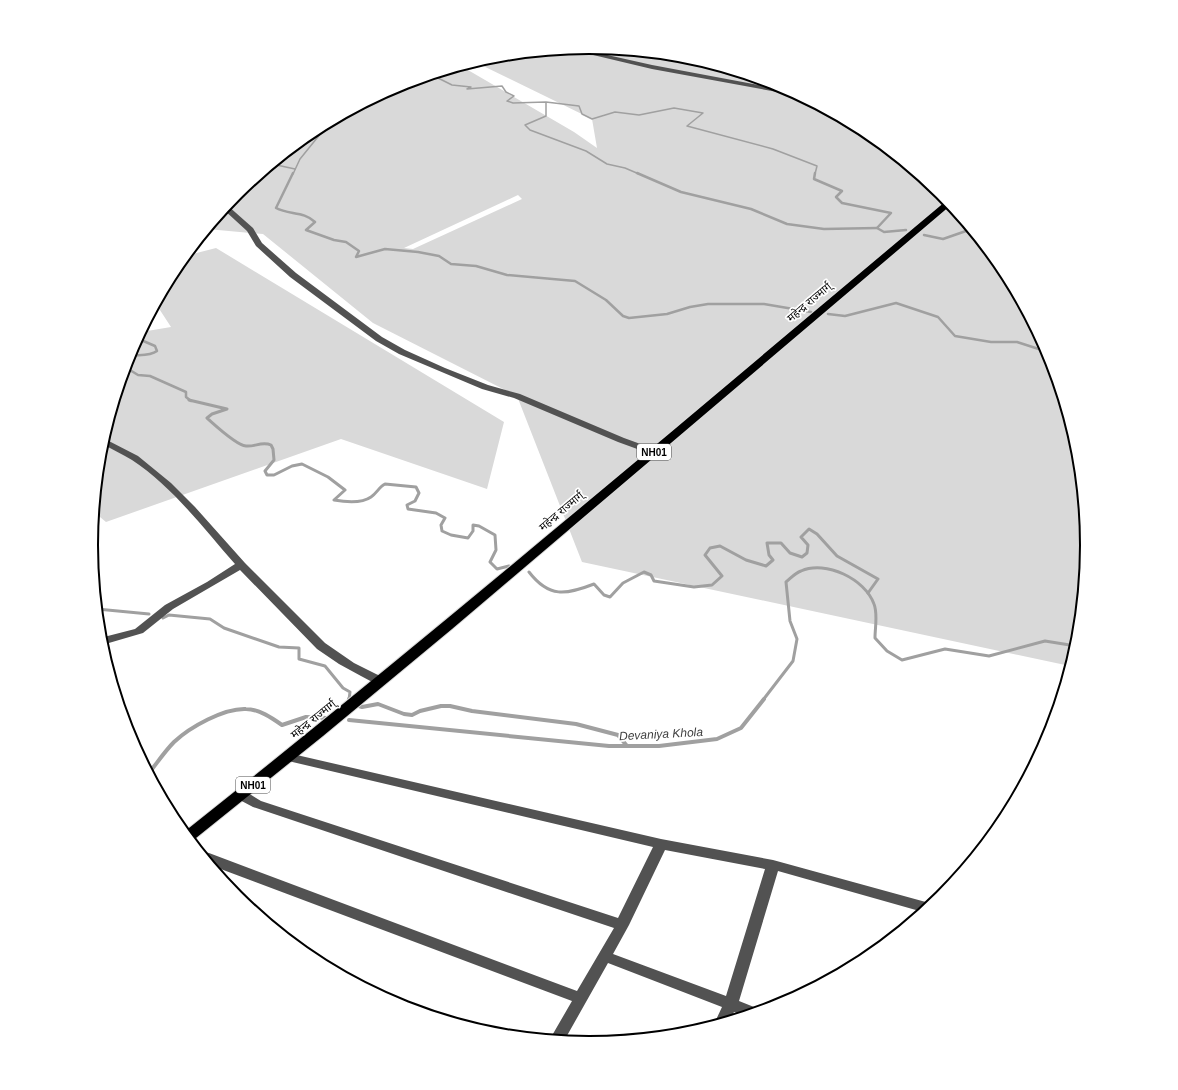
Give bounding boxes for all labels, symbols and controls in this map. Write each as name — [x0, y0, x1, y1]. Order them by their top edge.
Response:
street label: महेन्द्र राज्मार्ग् — [784, 279, 836, 325]
road number: NH01 — [637, 444, 671, 460]
street label: महेन्द्र राज्मार्ग् — [536, 488, 588, 534]
street label: महेन्द्र राज्मार्ग् — [288, 696, 340, 741]
water label: Devaniya Khola — [619, 725, 704, 743]
road number: NH01 — [236, 777, 270, 793]

